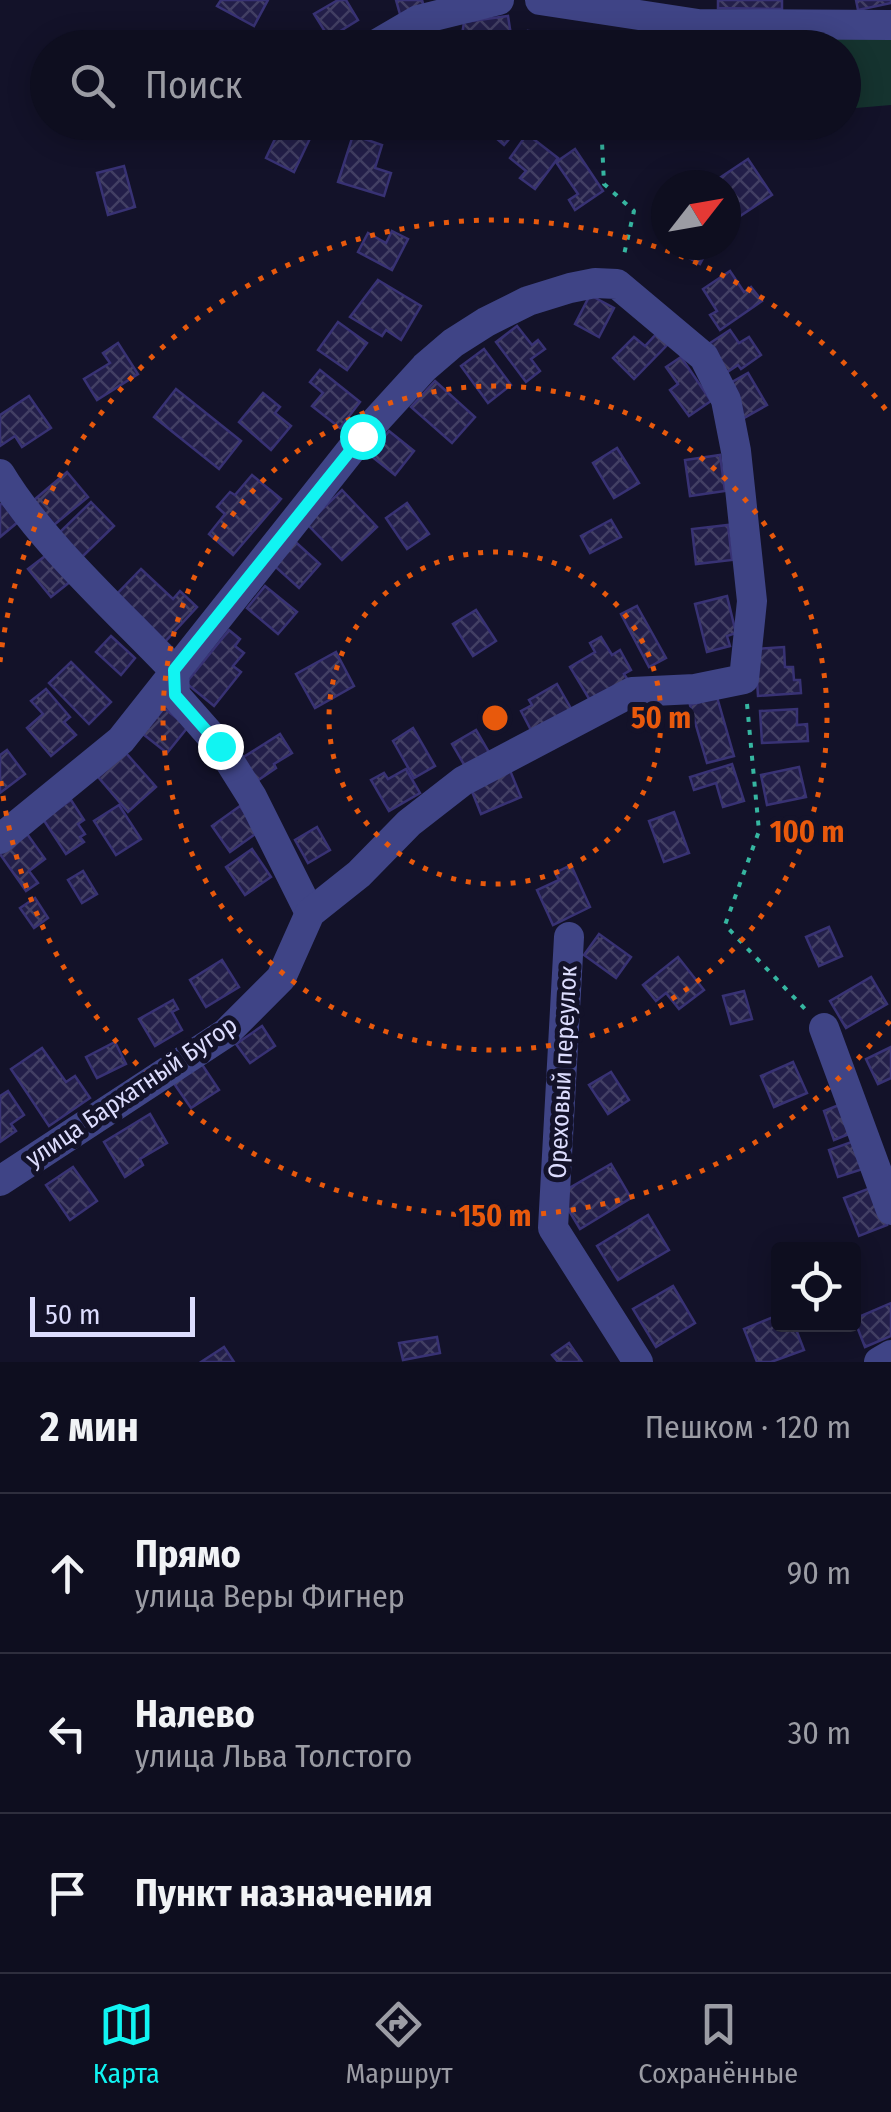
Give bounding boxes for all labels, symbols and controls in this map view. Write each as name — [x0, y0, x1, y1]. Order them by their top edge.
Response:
search box — [30, 30, 861, 140]
icon: search — [65, 58, 120, 113]
text: Поиск — [145, 62, 242, 108]
north arrow — [651, 170, 741, 260]
route start — [340, 414, 386, 460]
centre of rings — [477, 700, 513, 736]
text: 50 m — [631, 700, 691, 736]
route end — [198, 724, 244, 770]
text: 100 m — [770, 814, 844, 850]
street label: Ореховый переулок — [542, 965, 584, 1179]
street label: улица Бархатный Бугор — [20, 1010, 243, 1174]
text: 150 m — [459, 1198, 531, 1234]
map controls — [771, 1242, 861, 1332]
button: locate — [771, 1242, 861, 1332]
scale bar — [30, 1292, 195, 1336]
text: 50 m — [45, 1298, 101, 1331]
text: 2 мин — [40, 1402, 139, 1452]
text: Пешком · 120 m — [645, 1408, 851, 1446]
text: Прямо — [135, 1531, 241, 1577]
icon: ahead — [40, 1546, 95, 1601]
text: 90 m — [787, 1554, 851, 1592]
text: улица Веры Фигнер — [135, 1577, 405, 1615]
text: Налево — [135, 1691, 255, 1737]
icon: left — [40, 1706, 95, 1761]
text: 30 m — [788, 1714, 851, 1752]
text: улица Льва Толстого — [135, 1737, 412, 1775]
icon: arrive — [40, 1866, 95, 1921]
text: Пункт назначения — [135, 1870, 433, 1916]
tab: Карта — [93, 1997, 160, 2090]
tab: Маршрут — [345, 1997, 453, 2090]
tab: Сохранённые — [638, 1997, 798, 2090]

